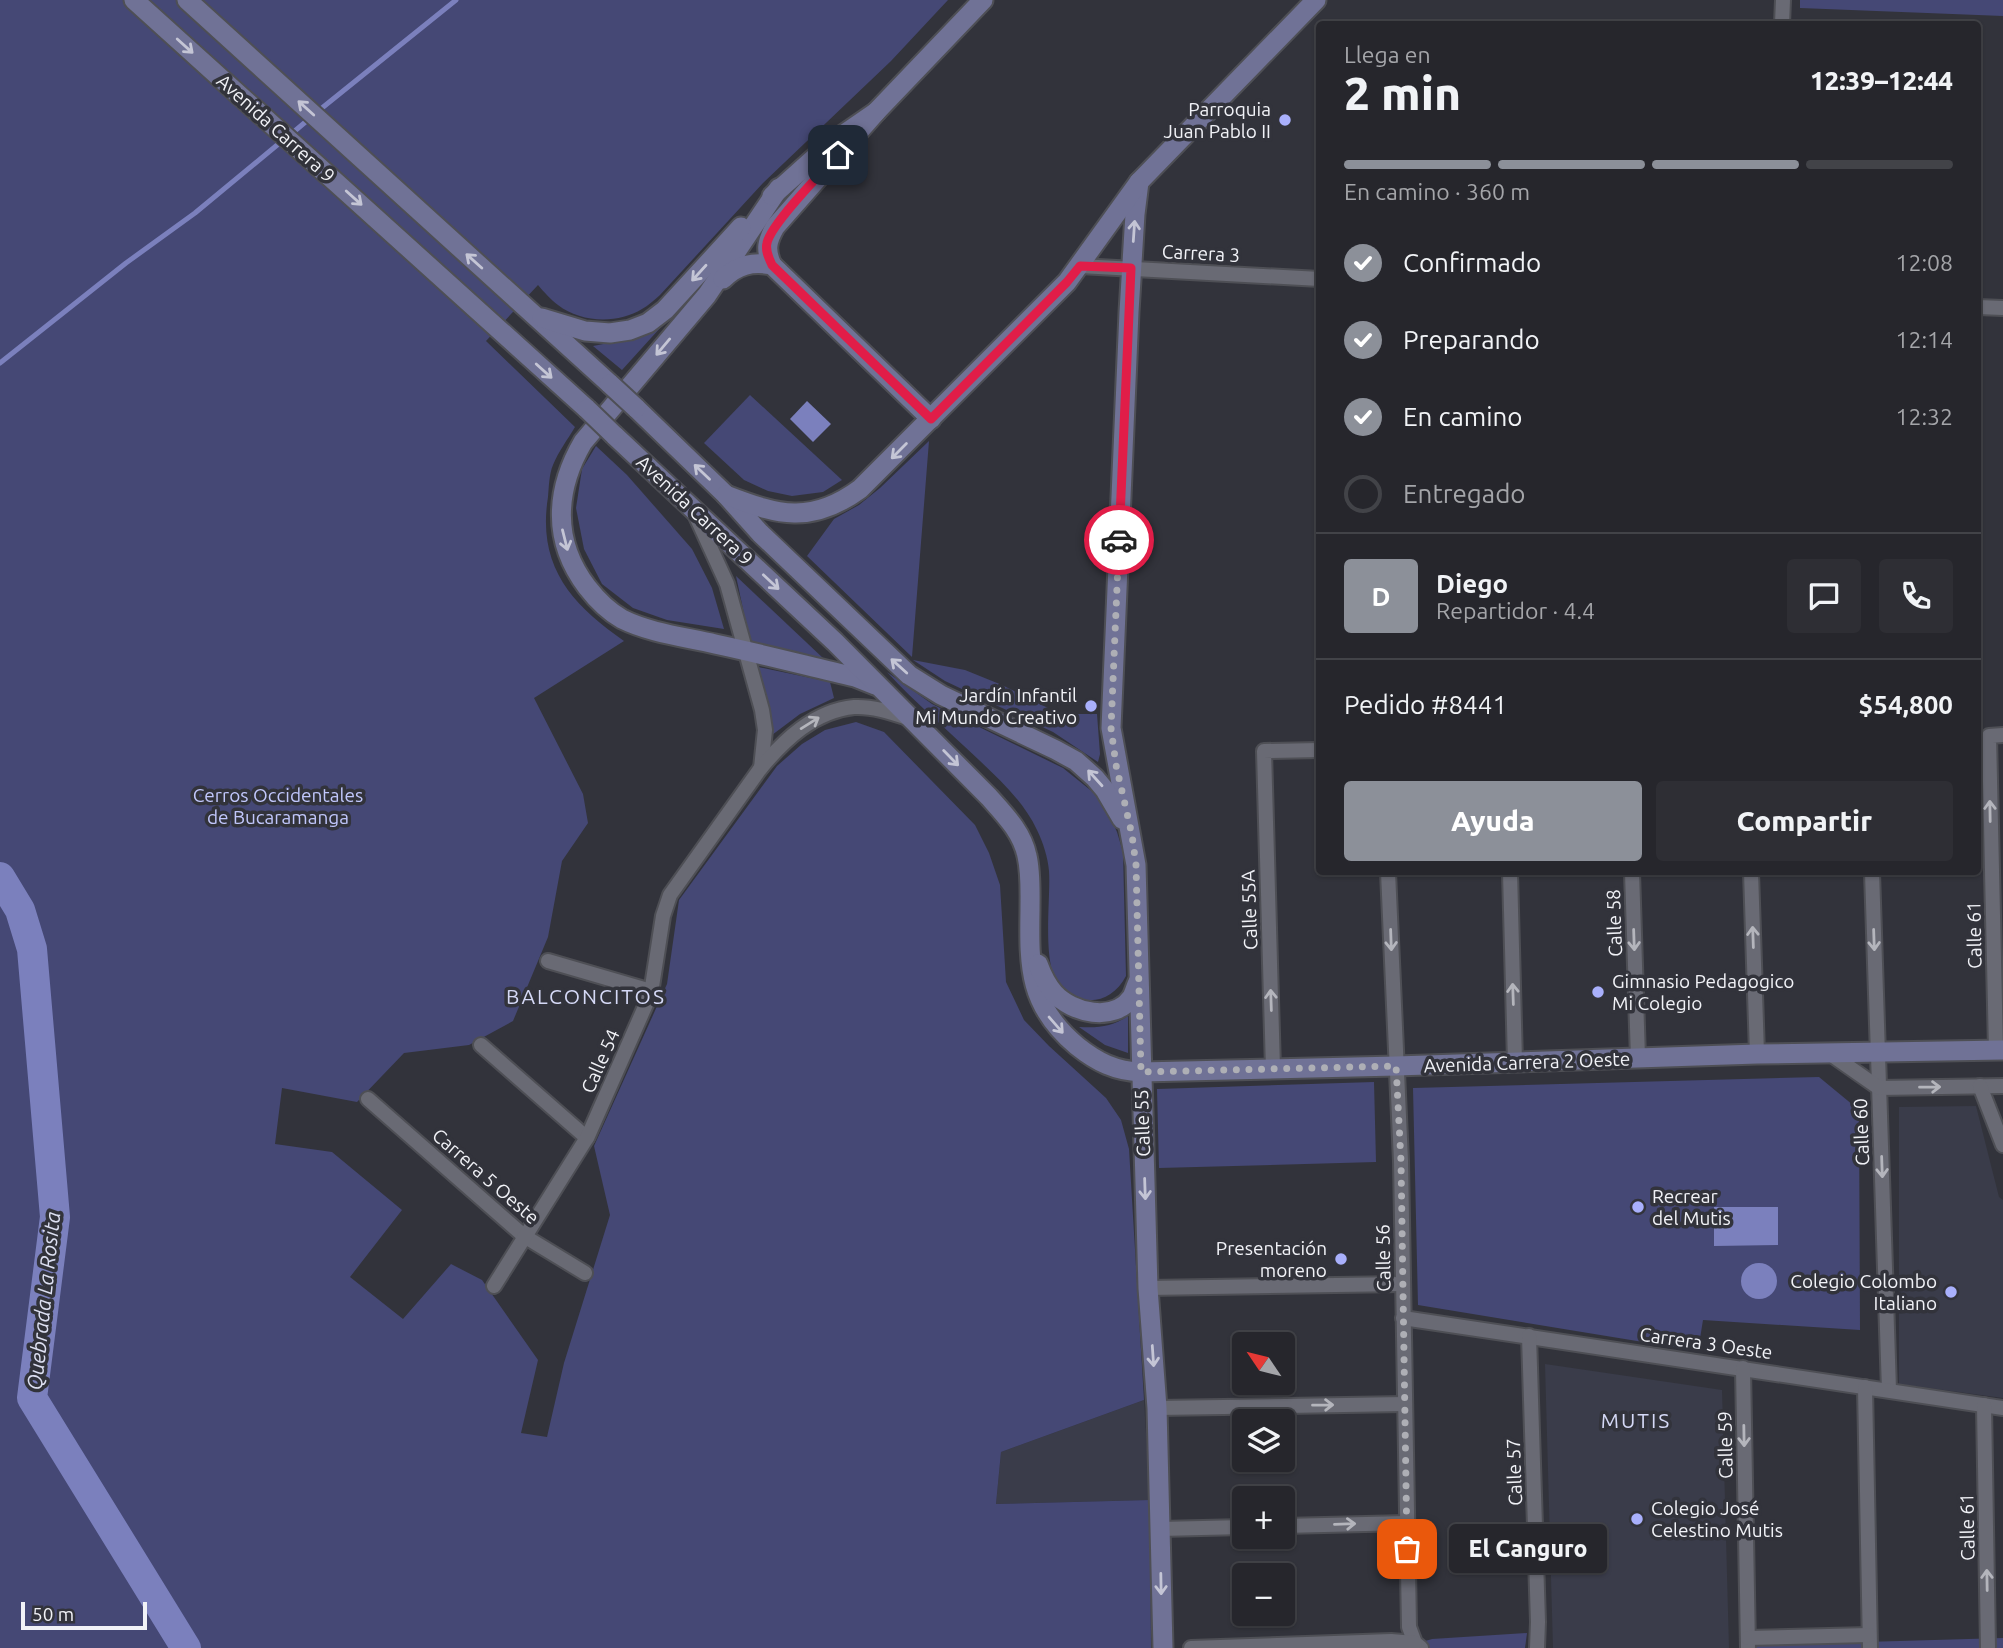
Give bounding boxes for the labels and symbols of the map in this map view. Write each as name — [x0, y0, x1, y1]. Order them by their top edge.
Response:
one-way arrow — [176, 38, 194, 54]
street label: Avenida Carrera 9 — [213, 69, 339, 187]
place label: Parroquia Juan Pablo II — [1164, 98, 1271, 142]
one-way arrow — [297, 100, 315, 116]
marker: Parroquia Juan Pablo II — [1277, 112, 1293, 128]
pin — [808, 125, 868, 185]
one-way arrow — [345, 190, 362, 207]
one-way arrow — [1128, 220, 1141, 243]
street label: Carrera 3 — [1161, 240, 1241, 266]
one-way arrow — [465, 253, 483, 269]
one-way arrow — [691, 264, 707, 282]
one-way arrow — [655, 338, 671, 356]
one-way arrow — [535, 363, 553, 379]
one-way arrow — [890, 443, 907, 460]
street label: Avenida Carrera 9 — [632, 451, 758, 569]
one-way arrow — [693, 464, 711, 480]
courier — [1084, 505, 1154, 575]
one-way arrow — [559, 528, 572, 551]
one-way arrow — [762, 574, 780, 590]
one-way arrow — [891, 657, 908, 674]
place label: Jardín Infantil Mi Mundo Creativo — [915, 684, 1077, 728]
marker: Jardín Infantil Mi Mundo Creativo — [1083, 698, 1099, 714]
one-way arrow — [799, 716, 819, 730]
one-way arrow — [942, 750, 959, 767]
one-way arrow — [1087, 769, 1103, 787]
park label: Cerros Occidentales de Bucaramanga — [193, 784, 363, 828]
one-way arrow — [1984, 799, 1997, 822]
street label: Calle 55A — [1237, 869, 1261, 950]
street label: Calle 58 — [1602, 889, 1626, 957]
street label: Calle 61 — [1962, 901, 1986, 969]
one-way arrow — [1747, 926, 1760, 949]
one-way arrow — [1384, 928, 1397, 951]
one-way arrow — [1627, 928, 1641, 951]
one-way arrow — [1867, 928, 1881, 951]
place label: Gimnasio Pedagogico Mi Colegio — [1612, 970, 1794, 1014]
one-way arrow — [1506, 983, 1520, 1006]
district label: BALCONCITOS — [506, 984, 666, 1008]
marker: Gimnasio Pedagogico Mi Colegio — [1590, 984, 1606, 1000]
one-way arrow — [1264, 989, 1278, 1012]
one-way arrow — [1048, 1016, 1064, 1034]
street label: Calle 54 — [576, 1026, 624, 1096]
street label: Avenida Carrera 2 Oeste — [1423, 1047, 1631, 1077]
one-way arrow — [1918, 1080, 1941, 1094]
street label: Calle 55 — [1130, 1089, 1154, 1157]
street label: Calle 60 — [1849, 1098, 1873, 1166]
street label: Carrera 5 Oeste — [428, 1124, 544, 1228]
one-way arrow — [1875, 1155, 1888, 1178]
one-way arrow — [1138, 1177, 1151, 1200]
place label: Recrear del Mutis — [1652, 1185, 1731, 1229]
marker: Recrear del Mutis — [1630, 1199, 1646, 1215]
water label: Quebrada La Rosita — [22, 1210, 65, 1392]
street label: Calle 56 — [1371, 1224, 1395, 1292]
place label: Presentación moreno — [1216, 1237, 1327, 1281]
marker: Presentación moreno — [1333, 1251, 1349, 1267]
place label: Colegio Colombo Italiano — [1790, 1270, 1937, 1314]
marker: Colegio Colombo Italiano — [1943, 1284, 1959, 1300]
street label: Carrera 3 Oeste — [1638, 1323, 1774, 1363]
north arrow — [1232, 1332, 1295, 1395]
one-way arrow — [1147, 1345, 1160, 1367]
one-way arrow — [1311, 1398, 1334, 1412]
district label: MUTIS — [1601, 1408, 1671, 1432]
street label: Calle 59 — [1713, 1411, 1737, 1479]
one-way arrow — [1737, 1425, 1751, 1448]
street label: Calle 57 — [1502, 1438, 1526, 1506]
street label: Calle 61 — [1955, 1493, 1979, 1561]
place label: Colegio José Celestino Mutis — [1651, 1497, 1783, 1541]
marker: Colegio José Celestino Mutis — [1629, 1511, 1645, 1527]
one-way arrow — [1333, 1518, 1356, 1531]
pin — [1377, 1519, 1437, 1579]
callout: El Canguro — [1449, 1524, 1606, 1574]
one-way arrow — [1980, 1569, 1994, 1592]
one-way arrow — [1155, 1572, 1168, 1595]
scale bar — [21, 1599, 147, 1631]

